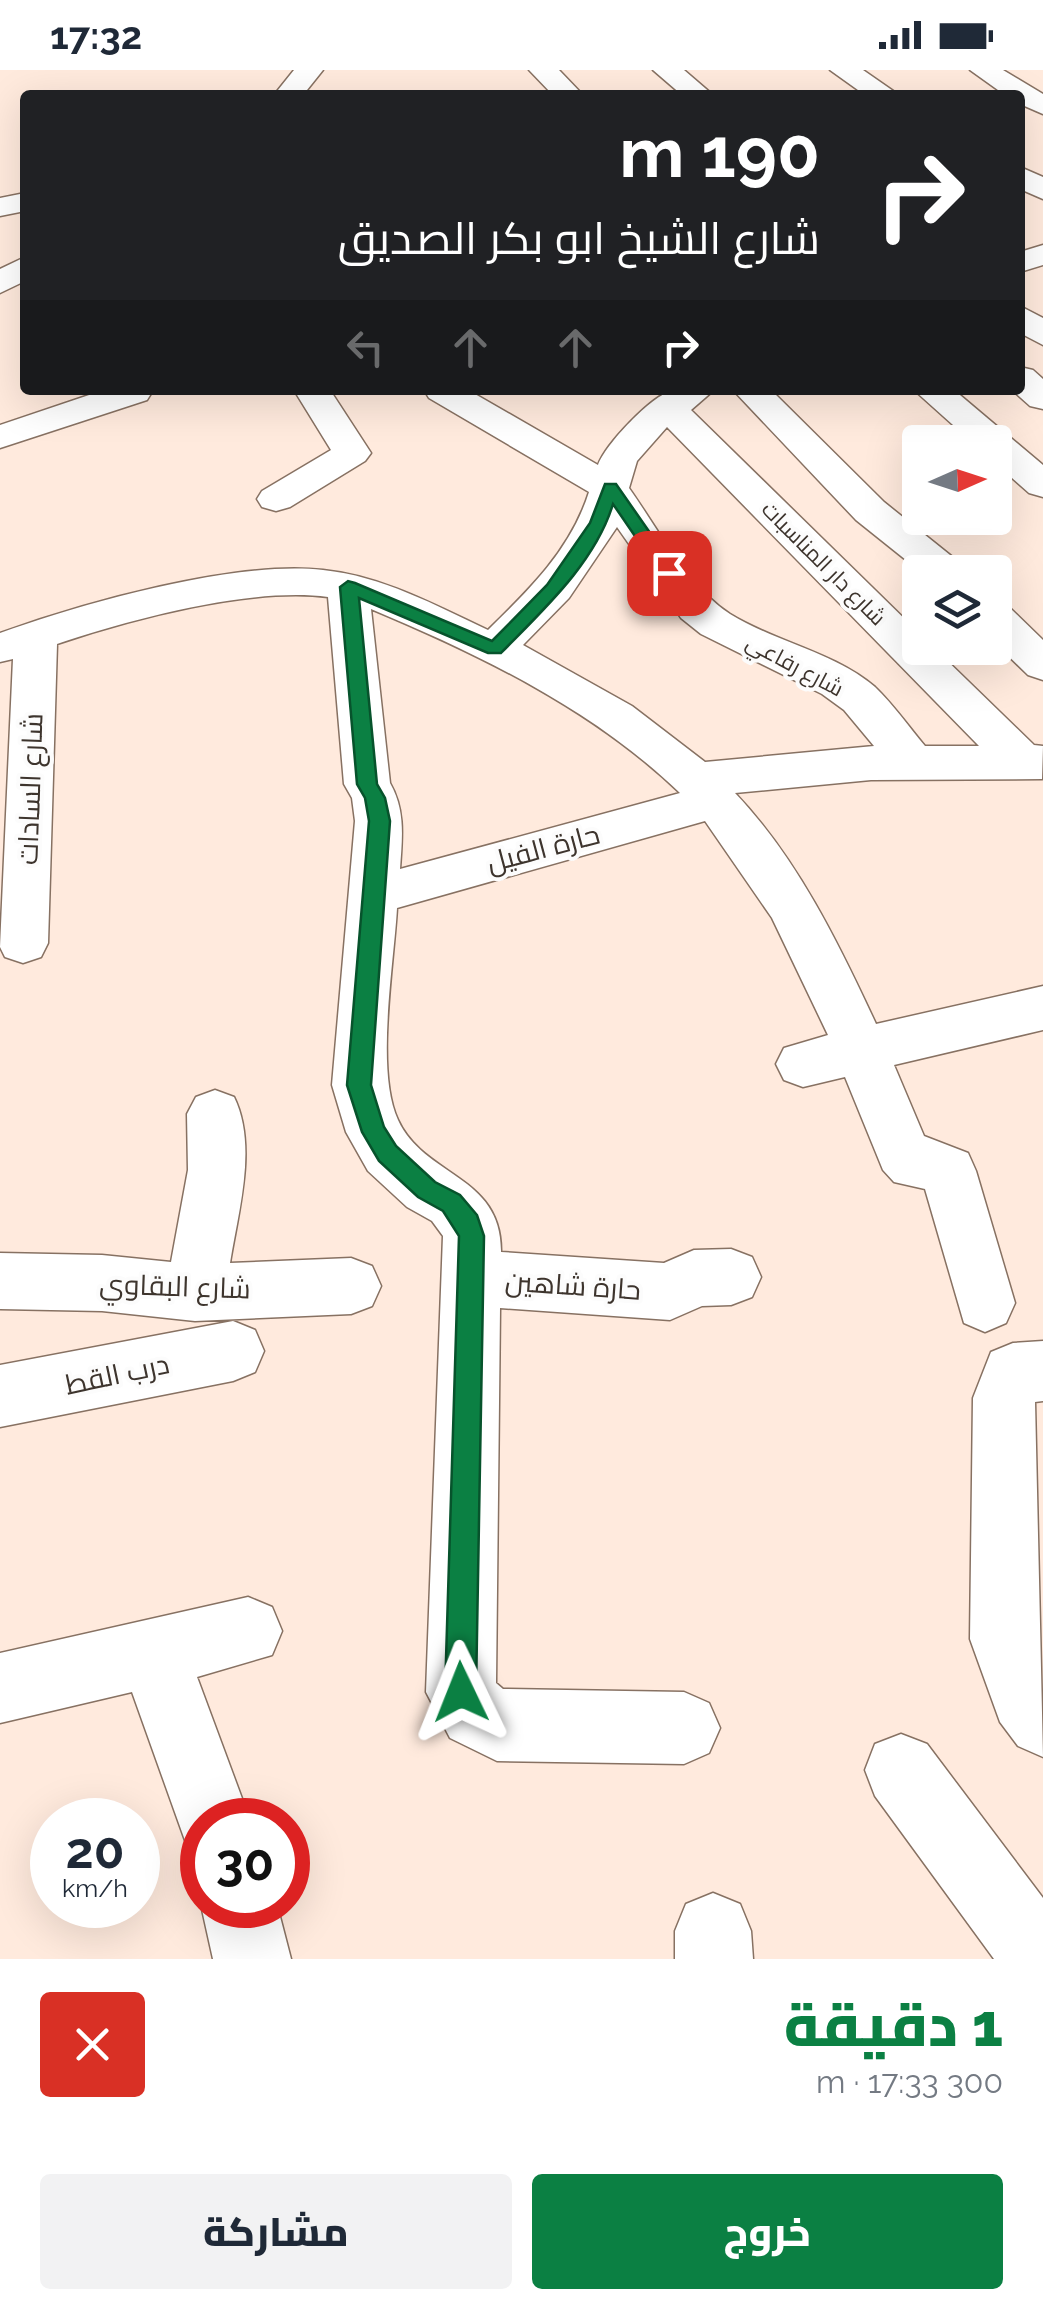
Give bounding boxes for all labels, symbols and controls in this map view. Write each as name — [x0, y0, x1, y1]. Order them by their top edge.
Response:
text: 17:32 — [50, 13, 142, 58]
text: 190 m — [619, 111, 820, 193]
icon: right — [855, 130, 985, 260]
text: شارع الشيخ ابو بكر الصديق — [338, 212, 820, 265]
icon: left — [338, 320, 393, 375]
icon: ahead — [443, 320, 498, 375]
icon: ahead — [548, 320, 603, 375]
icon: right — [653, 320, 708, 375]
north arrow — [902, 425, 1012, 535]
map controls — [902, 425, 1012, 665]
street label: شارع دار المناسبات — [755, 496, 891, 632]
pin — [627, 531, 712, 616]
icon: arrive — [642, 546, 697, 601]
button: layers — [902, 555, 1012, 665]
street label: شارع رفاعي — [740, 629, 848, 705]
street label: شارع السادات — [11, 712, 52, 866]
street label: حارة الفيل — [483, 818, 603, 879]
street label: حارة شاهين — [504, 1264, 642, 1307]
street label: شارع البقاوي — [99, 1267, 251, 1311]
street label: درب القط — [62, 1347, 172, 1402]
position arrow — [409, 1640, 513, 1744]
speed limit sign: 30 — [180, 1798, 310, 1928]
text: 20 — [66, 1821, 124, 1880]
text: km/h — [62, 1873, 128, 1903]
text: 1 دقيقة — [784, 1990, 1003, 2060]
button: close — [40, 1992, 145, 2097]
text: 300 m · 17:33 — [816, 2063, 1003, 2100]
button: مشاركة — [40, 2174, 512, 2289]
button: خروج — [532, 2174, 1003, 2289]

